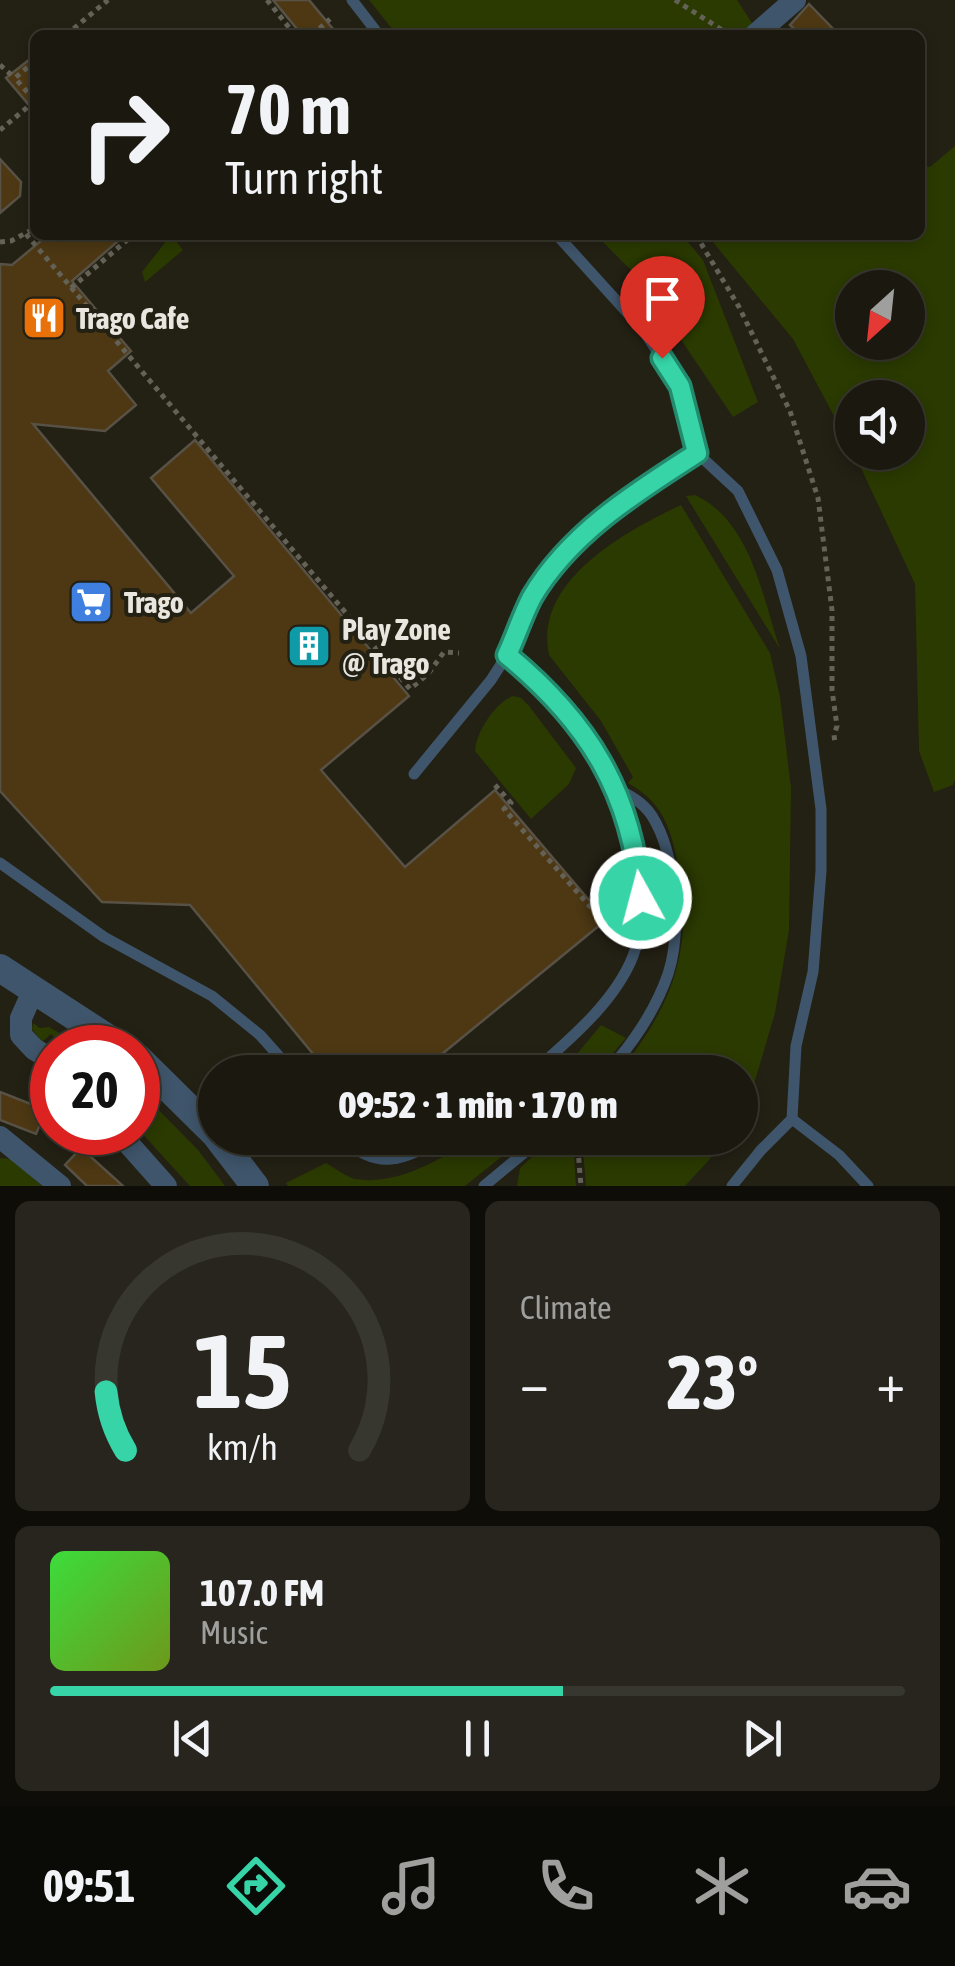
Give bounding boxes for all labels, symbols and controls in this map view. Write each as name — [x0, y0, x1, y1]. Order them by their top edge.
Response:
text: 70 m — [225, 69, 351, 149]
icon: right — [60, 70, 190, 200]
text: Turn right — [225, 152, 383, 204]
pin — [620, 256, 705, 359]
north arrow — [835, 270, 925, 360]
map controls — [835, 270, 925, 470]
icon: arrive — [635, 271, 690, 326]
restaurant icon: Trago Cafe — [21, 295, 67, 341]
place label: Trago Cafe — [76, 301, 189, 335]
button: sound — [835, 380, 925, 470]
supermarket icon: Trago — [68, 579, 114, 625]
place label: Trago — [124, 585, 184, 619]
place label: Play Zone @ Trago — [342, 612, 451, 680]
building icon: Play Zone @ Trago — [286, 623, 332, 669]
position arrow — [589, 846, 693, 950]
speed limit sign: 20 — [30, 1025, 160, 1155]
text: 09:52 · 1 min · 170 m — [338, 1083, 618, 1126]
text: Climate — [520, 1289, 612, 1326]
text: 15 — [194, 1311, 291, 1430]
text: 23° — [667, 1339, 758, 1425]
text: − — [520, 1351, 549, 1414]
text: + — [876, 1351, 905, 1414]
text: km/h — [207, 1427, 278, 1468]
text: 107.0 FM — [200, 1571, 324, 1614]
text: Music — [200, 1614, 267, 1651]
icon: previous — [165, 1711, 220, 1766]
icon: pause — [450, 1711, 505, 1766]
icon: next — [735, 1711, 790, 1766]
icon: directions — [221, 1851, 291, 1921]
icon: music — [376, 1851, 446, 1921]
icon: phone — [531, 1851, 601, 1921]
icon: climate — [687, 1851, 757, 1921]
icon: car — [842, 1851, 912, 1921]
text: 09:51 — [43, 1860, 135, 1912]

